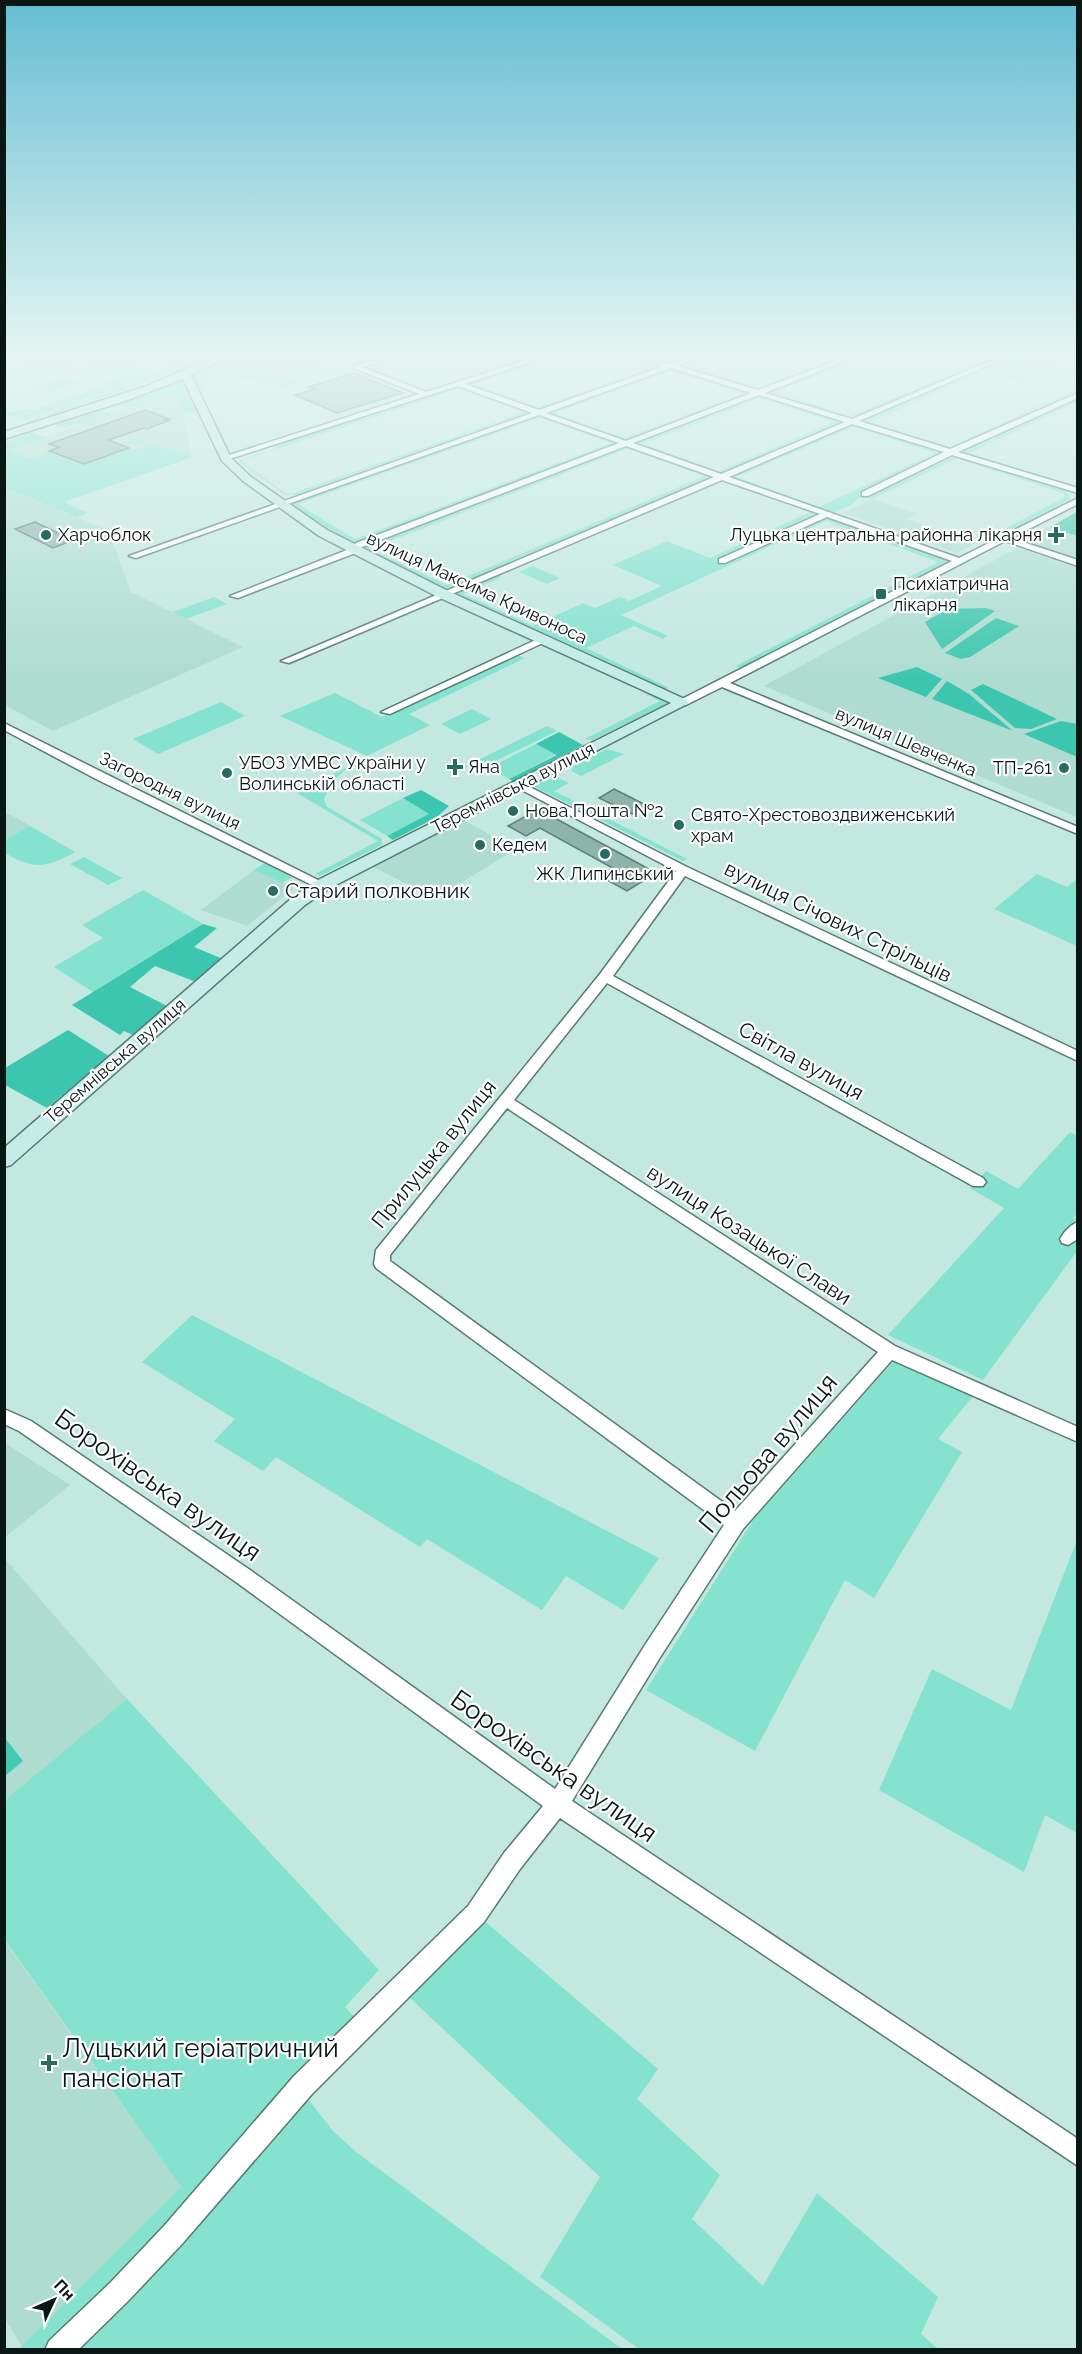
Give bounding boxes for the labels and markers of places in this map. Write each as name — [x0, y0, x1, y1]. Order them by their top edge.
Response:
place label: Харчоблок — [58, 524, 151, 545]
place label: Луцька центральна районна лікарня — [729, 524, 1042, 545]
marker: Луцька центральна районна лікарня — [1047, 526, 1065, 544]
marker: Харчоблок — [39, 528, 53, 542]
place label: Психіатрична лікарня — [893, 573, 1009, 615]
marker: Психіатрична лікарня — [874, 587, 888, 601]
place label: УБОЗ УМВС України у Волинськiй області — [239, 752, 426, 794]
place label: Яна — [468, 756, 500, 777]
place label: ТП-261 — [993, 757, 1052, 778]
marker: Яна — [446, 758, 464, 776]
marker: ТП-261 — [1057, 761, 1071, 775]
marker: УБОЗ УМВС України у Волинськiй області — [220, 766, 234, 780]
place label: Нова Пошта №2 — [525, 800, 664, 821]
marker: Нова Пошта №2 — [506, 804, 520, 818]
place label: Свято-Хрестовоздвиженський храм — [691, 804, 955, 846]
marker: Свято-Хрестовоздвиженський храм — [672, 818, 686, 832]
place label: Кедем — [492, 834, 547, 855]
marker: Кедем — [473, 838, 487, 852]
marker: ЖК Липинський — [598, 847, 612, 861]
place label: ЖК Липинський — [536, 863, 674, 884]
place label: Старий полковник — [285, 878, 470, 903]
marker: Старий полковник — [266, 884, 280, 898]
place label: Луцький геріатричний пансіонат — [62, 2033, 339, 2093]
marker: Луцький геріатричний пансіонат — [40, 2054, 58, 2072]

